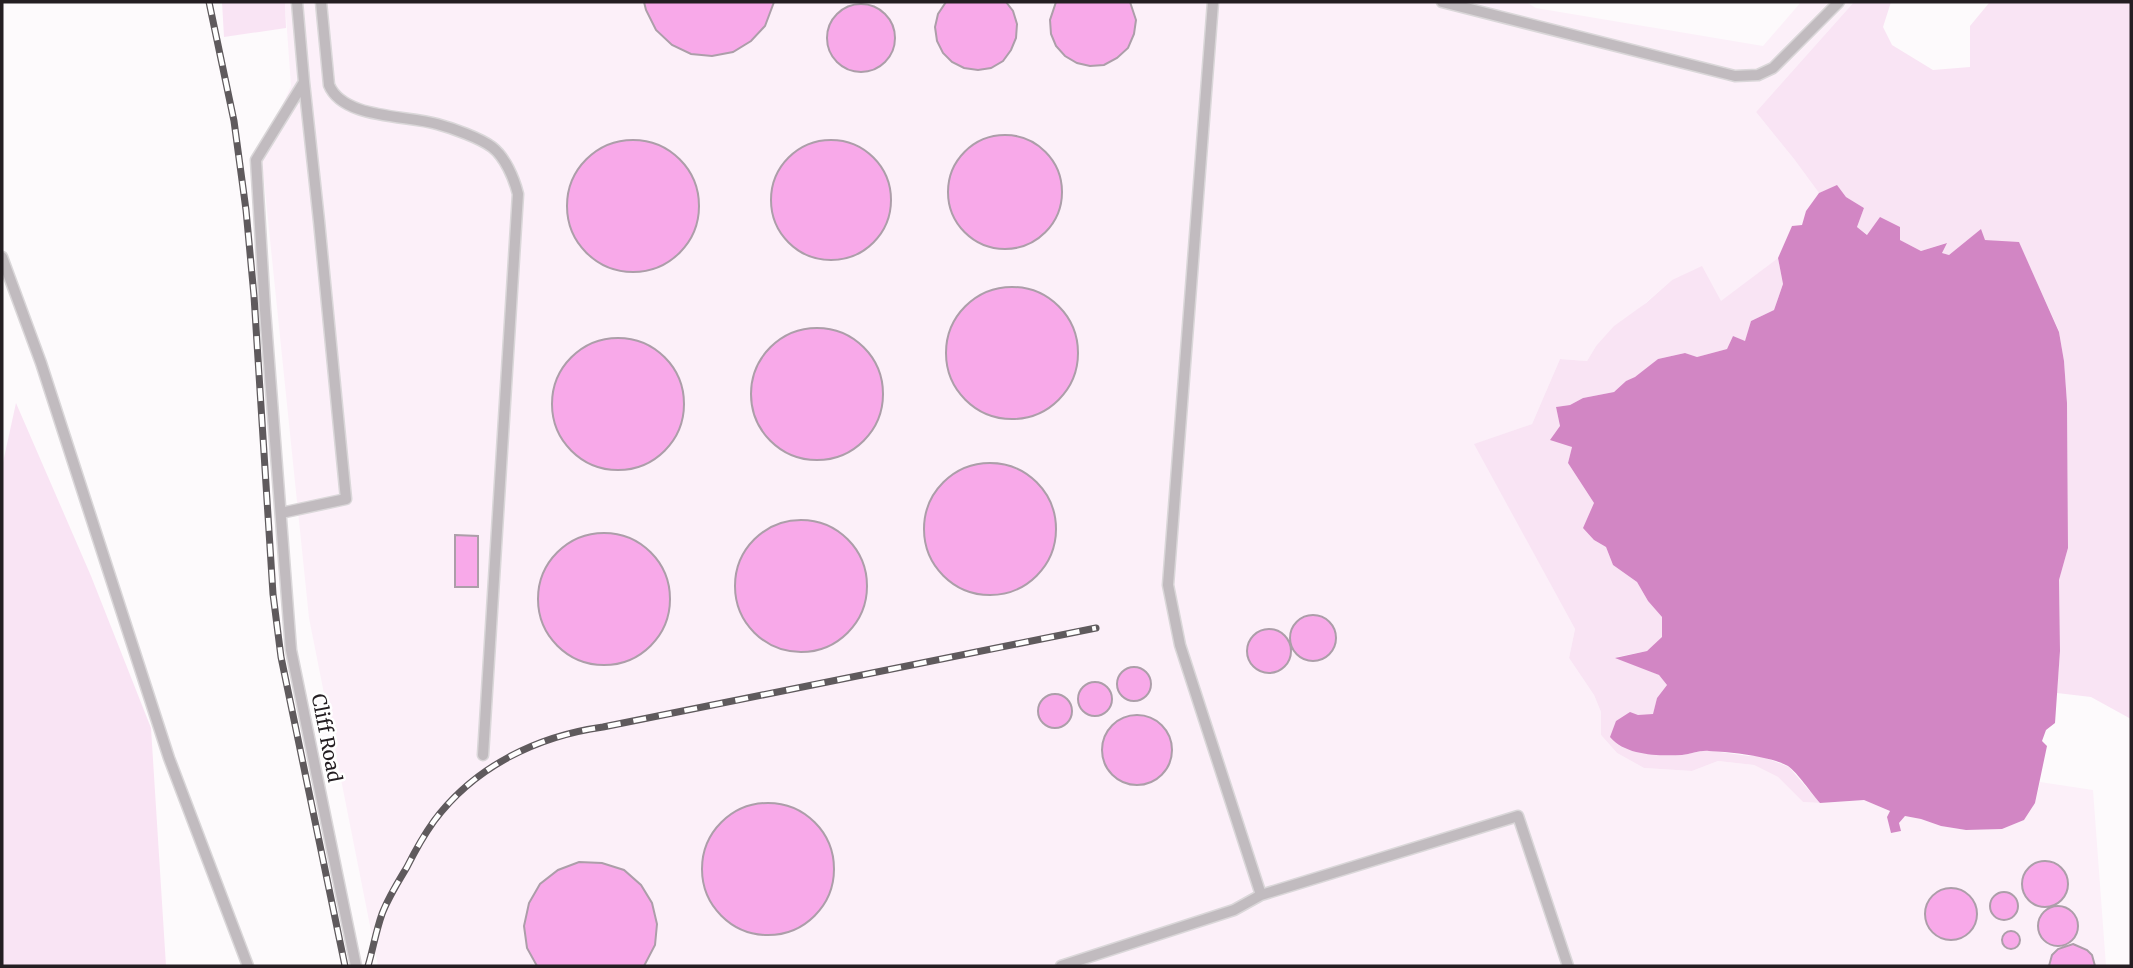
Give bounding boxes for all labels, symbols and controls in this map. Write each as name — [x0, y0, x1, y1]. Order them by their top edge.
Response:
street label: Cliff Road — [307, 692, 347, 784]

